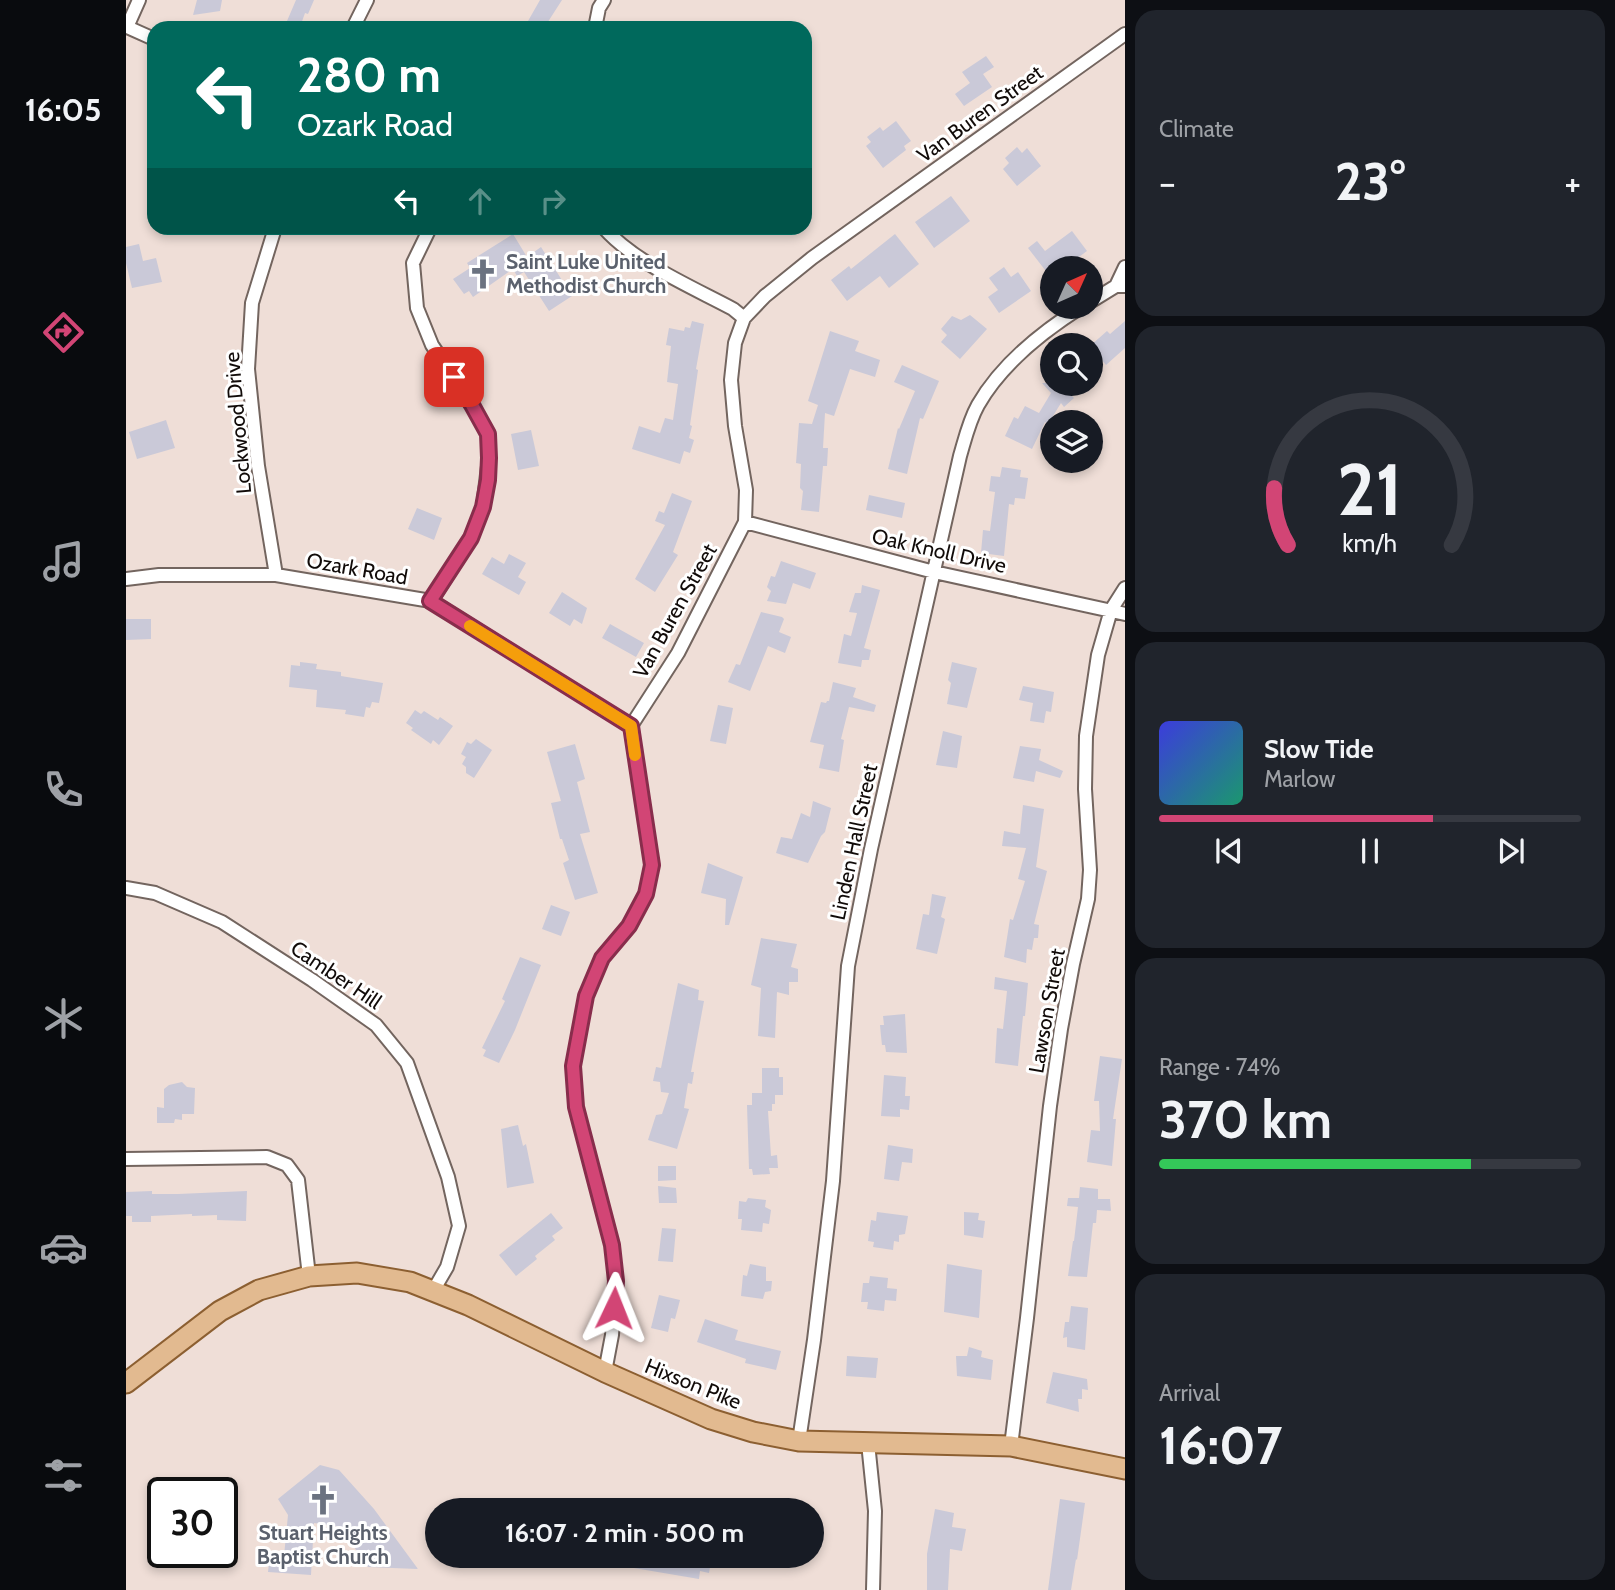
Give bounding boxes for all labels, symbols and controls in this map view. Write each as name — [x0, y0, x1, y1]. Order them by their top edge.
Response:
text: 280 m — [297, 45, 441, 104]
icon: left — [182, 49, 273, 140]
street label: Van Buren Street — [912, 60, 1048, 168]
text: 16:05 — [25, 90, 101, 129]
text: Ozark Road — [297, 105, 453, 144]
text: Climate — [1159, 115, 1234, 143]
text: 23° — [1335, 150, 1405, 213]
text: − — [1159, 159, 1176, 206]
text: + — [1564, 159, 1581, 206]
icon: left — [388, 182, 426, 220]
icon: ahead — [461, 182, 499, 220]
icon: right — [534, 182, 572, 220]
place label: Saint Luke United Methodist Church — [506, 249, 666, 298]
north arrow — [1040, 256, 1102, 318]
map controls — [1040, 256, 1103, 473]
church icon: Saint Luke United Methodist Church — [466, 257, 500, 291]
icon: directions — [39, 308, 88, 357]
button: search — [1040, 333, 1103, 396]
pin — [424, 347, 484, 407]
street label: Lockwood Drive — [219, 351, 256, 495]
icon: arrive — [435, 358, 473, 396]
button: layers — [1040, 410, 1103, 473]
text: 21 — [1337, 445, 1403, 533]
street label: Oak Knoll Drive — [870, 523, 1009, 578]
text: km/h — [1343, 528, 1397, 558]
icon: music — [39, 537, 88, 586]
street label: Van Buren Street — [627, 539, 722, 682]
street label: Ozark Road — [305, 547, 410, 590]
text: Slow Tide — [1264, 733, 1374, 765]
street label: Linden Hall Street — [825, 762, 882, 922]
icon: phone — [39, 765, 88, 814]
text: Marlow — [1264, 765, 1335, 793]
icon: previous — [1210, 832, 1248, 870]
icon: pause — [1351, 832, 1389, 870]
icon: next — [1492, 832, 1530, 870]
street label: Camber Hill — [286, 935, 386, 1014]
street label: Lawson Street — [1023, 947, 1070, 1075]
icon: climate — [39, 994, 88, 1043]
text: Range · 74% — [1159, 1053, 1280, 1081]
text: 370 km — [1159, 1088, 1332, 1151]
icon: car — [39, 1223, 88, 1272]
position arrow — [577, 1271, 651, 1345]
street label: Hixson Pike — [641, 1353, 745, 1414]
text: Arrival — [1159, 1379, 1220, 1407]
text: 16:07 — [1159, 1414, 1282, 1477]
icon: filters — [39, 1451, 88, 1500]
speed limit sign: 30 — [147, 1477, 238, 1568]
church icon: Stuart Heights Baptist Church — [306, 1483, 340, 1517]
text: 16:07 · 2 min · 500 m — [505, 1517, 744, 1549]
place label: Stuart Heights Baptist Church — [257, 1520, 389, 1569]

